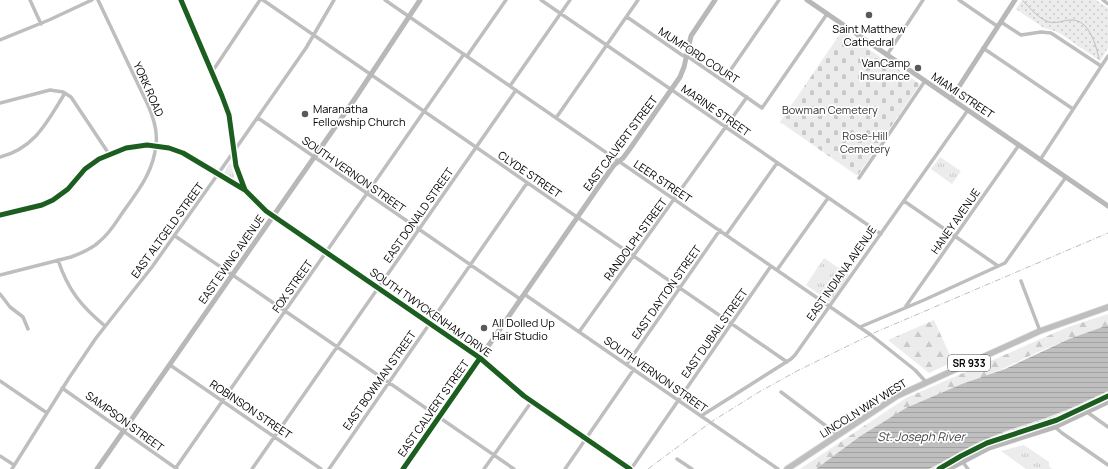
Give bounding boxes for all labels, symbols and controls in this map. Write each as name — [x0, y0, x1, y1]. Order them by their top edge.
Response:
marker: Saint Matthew Cathedral — [864, 10, 874, 20]
place label: Saint Matthew Cathedral — [832, 21, 906, 49]
street label: MUMFORD COURT — [656, 23, 743, 87]
place label: VanCamp Insurance — [860, 55, 911, 83]
street label: YORK ROAD — [130, 59, 168, 119]
marker: VanCamp Insurance — [913, 63, 923, 73]
street label: MIAMI STREET — [929, 69, 997, 122]
street label: MARINE STREET — [678, 81, 754, 140]
street label: EAST CALVERT STREET — [579, 92, 661, 194]
place label: Maranatha Fellowship Church — [313, 101, 405, 129]
park label: Bowman Cemetery — [782, 102, 878, 117]
marker: Maranatha Fellowship Church — [300, 109, 310, 119]
park label: Rose-Hill Cemetery — [840, 128, 890, 156]
street label: SOUTH VERNON STREET — [299, 133, 409, 216]
street label: CLYDE STREET — [495, 147, 565, 201]
street label: LEER STREET — [631, 156, 695, 206]
street label: EAST DONALD STREET — [380, 164, 457, 265]
street label: EAST ALTGELD STREET — [127, 179, 207, 281]
street label: HANEY AVENUE — [927, 185, 983, 257]
street label: RANDOLPH STREET — [600, 195, 670, 283]
street label: EAST EWING AVENUE — [195, 211, 267, 307]
street label: EAST INDIANA AVENUE — [803, 223, 879, 323]
street label: EAST DAYTON STREET — [628, 242, 704, 342]
street label: FOX STREET — [268, 256, 316, 315]
street label: SOUTH TWYCKENHAM DRIVE — [367, 264, 495, 360]
street label: EAST DUBAIL STREET — [677, 285, 751, 381]
place label: All Dolled Up Hair Studio — [492, 315, 555, 343]
marker: All Dolled Up Hair Studio — [479, 323, 489, 333]
street label: EAST BOWMAN STREET — [339, 327, 419, 433]
street label: SOUTH VERNON STREET — [601, 333, 711, 416]
road number: SR 933 — [948, 355, 990, 371]
street label: EAST CALVERT STREET — [394, 356, 472, 460]
street label: LINCOLN WAY WEST — [817, 375, 910, 441]
street label: ROBINSON STREET — [207, 376, 295, 442]
street label: SAMPSON STREET — [83, 387, 168, 455]
water label: St. Joseph River — [877, 428, 966, 445]

